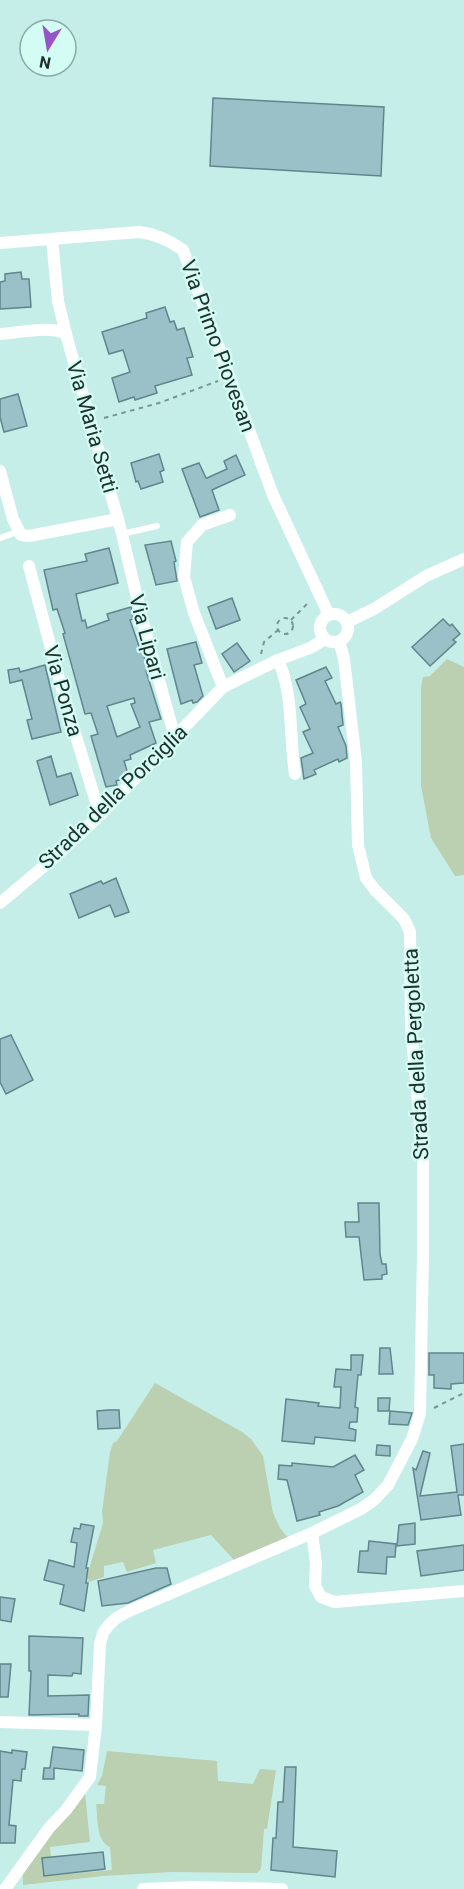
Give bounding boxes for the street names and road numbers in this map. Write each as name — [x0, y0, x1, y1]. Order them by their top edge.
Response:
street label: Via Primo Piovesan — [176, 257, 260, 435]
street label: Via Maria Setti — [62, 358, 122, 496]
street label: Via Lipari — [124, 592, 170, 682]
street label: Via Ponza — [39, 643, 87, 739]
street label: Strada della Porciglia — [34, 720, 192, 874]
street label: Strada della Pergoletta — [398, 947, 434, 1161]

